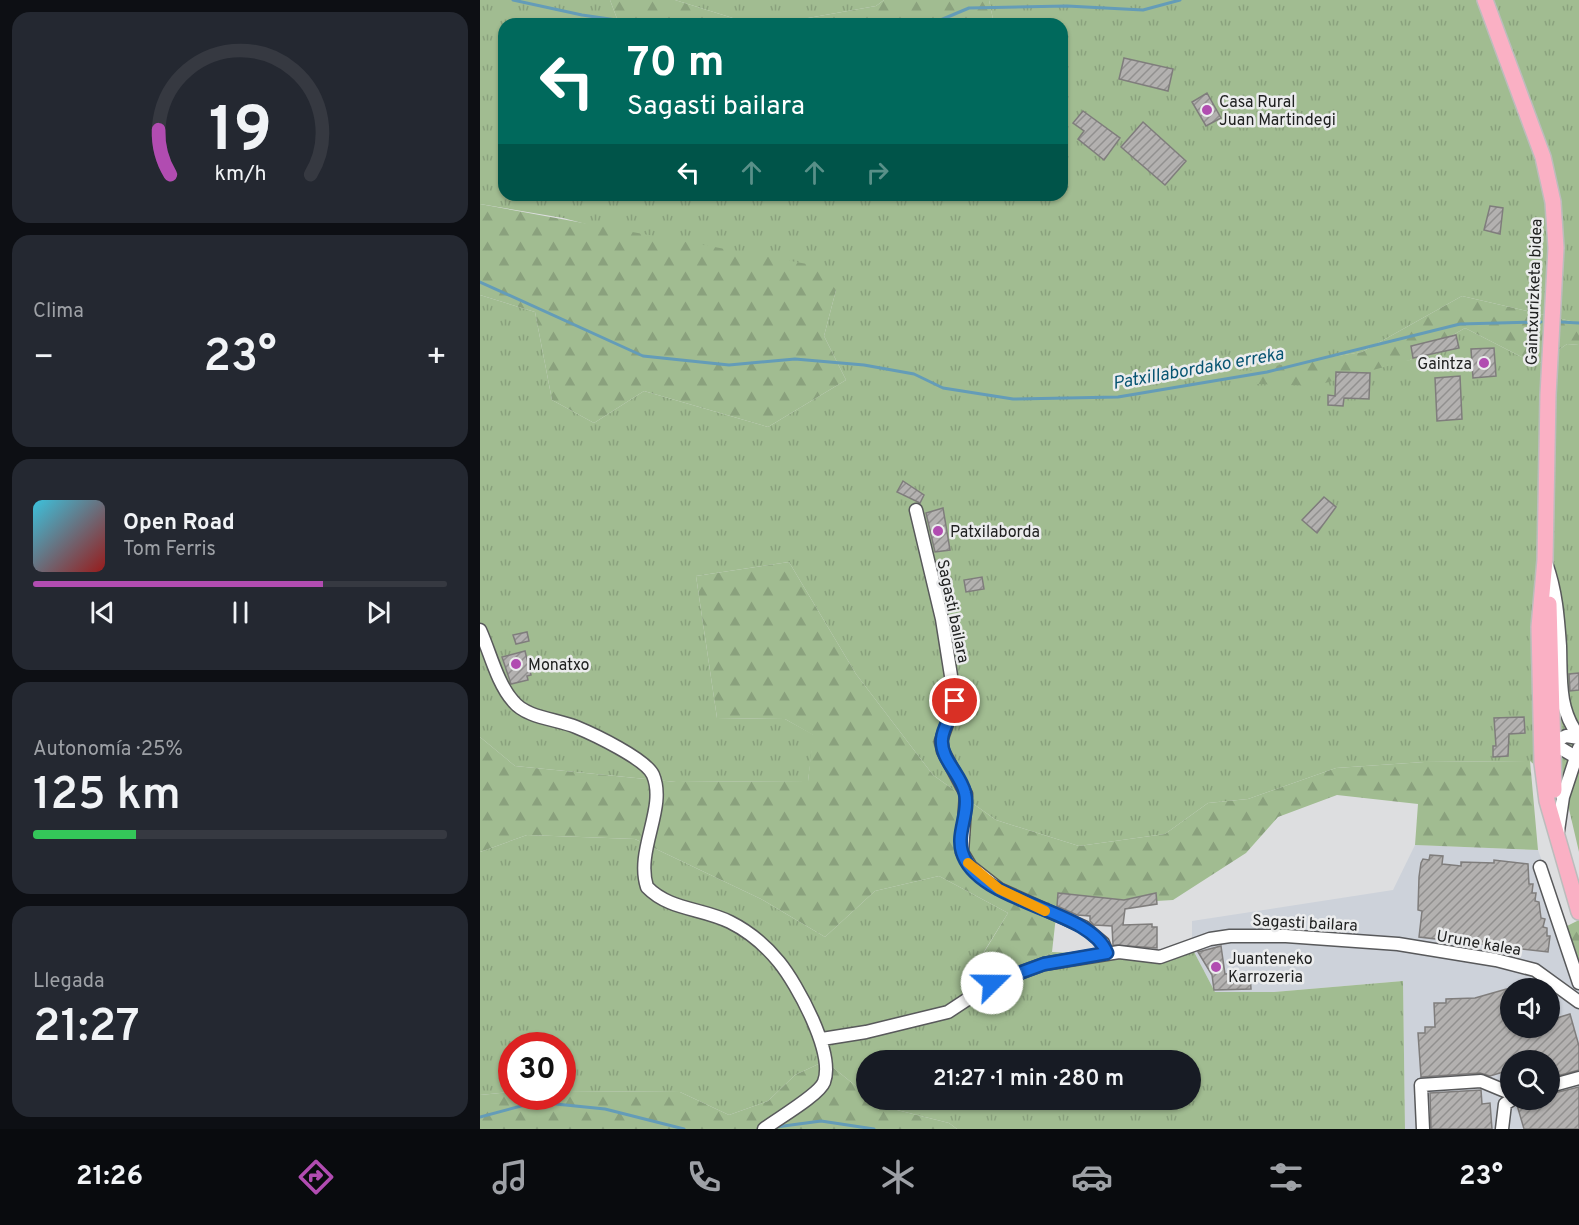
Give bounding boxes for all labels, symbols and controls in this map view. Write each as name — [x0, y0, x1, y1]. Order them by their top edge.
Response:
text: 70 m — [627, 38, 725, 91]
icon: left — [528, 42, 606, 120]
text: Sagasti bailara — [627, 90, 805, 124]
place label: Casa Rural Juan Martindegi — [1219, 93, 1336, 131]
text: 19 — [208, 94, 272, 173]
marker: Casa Rural Juan Martindegi — [1200, 103, 1214, 117]
icon: left — [672, 156, 705, 189]
icon: ahead — [735, 156, 768, 189]
icon: ahead — [798, 156, 831, 189]
icon: right — [861, 156, 894, 189]
text: km/h — [214, 161, 266, 188]
street label: Gaintxurizketa bidea — [1522, 218, 1548, 366]
text: Clima — [33, 299, 84, 325]
text: 23° — [203, 330, 277, 387]
text: − — [33, 338, 54, 380]
text: + — [426, 338, 447, 380]
water label: Patxillabordako erreka — [1111, 343, 1286, 396]
place label: Gaintza — [1417, 355, 1472, 375]
marker: Gaintza — [1477, 356, 1491, 370]
text: Open Road — [123, 510, 235, 537]
place label: Patxilaborda — [950, 523, 1040, 543]
marker: Patxilaborda — [931, 524, 945, 538]
text: Tom Ferris — [123, 537, 216, 563]
street label: Sagasti bailara — [931, 558, 973, 665]
icon: previous — [86, 596, 119, 629]
icon: pause — [224, 596, 257, 629]
icon: next — [362, 596, 395, 629]
place label: Monatxo — [528, 656, 589, 676]
marker: Monatxo — [509, 657, 523, 671]
pin — [929, 675, 980, 726]
icon: arrive — [938, 684, 971, 717]
text: Autonomía · 25% — [33, 737, 183, 763]
text: 125 km — [33, 768, 181, 825]
street label: Sagasti bailara — [1252, 911, 1358, 937]
street label: Urune kalea — [1435, 927, 1522, 961]
place label: Juanteneko Karrozeria — [1228, 950, 1313, 988]
position arrow — [960, 951, 1024, 1015]
marker: Juanteneko Karrozeria — [1209, 960, 1223, 974]
text: Llegada — [33, 969, 105, 995]
map controls — [1500, 978, 1560, 1110]
button: sound — [1500, 978, 1560, 1038]
text: 21:27 — [33, 1000, 140, 1057]
speed limit sign: 30 — [498, 1032, 576, 1110]
button: search — [1500, 1050, 1560, 1110]
text: 21:27 · 1 min · 280 m — [933, 1066, 1124, 1093]
icon: directions — [295, 1156, 337, 1198]
icon: music — [489, 1156, 531, 1198]
icon: phone — [683, 1156, 725, 1198]
icon: climate — [877, 1156, 919, 1198]
icon: car — [1071, 1156, 1113, 1198]
icon: filters — [1265, 1156, 1307, 1198]
text: 21:26 — [76, 1160, 143, 1194]
text: 23° — [1459, 1160, 1503, 1194]

